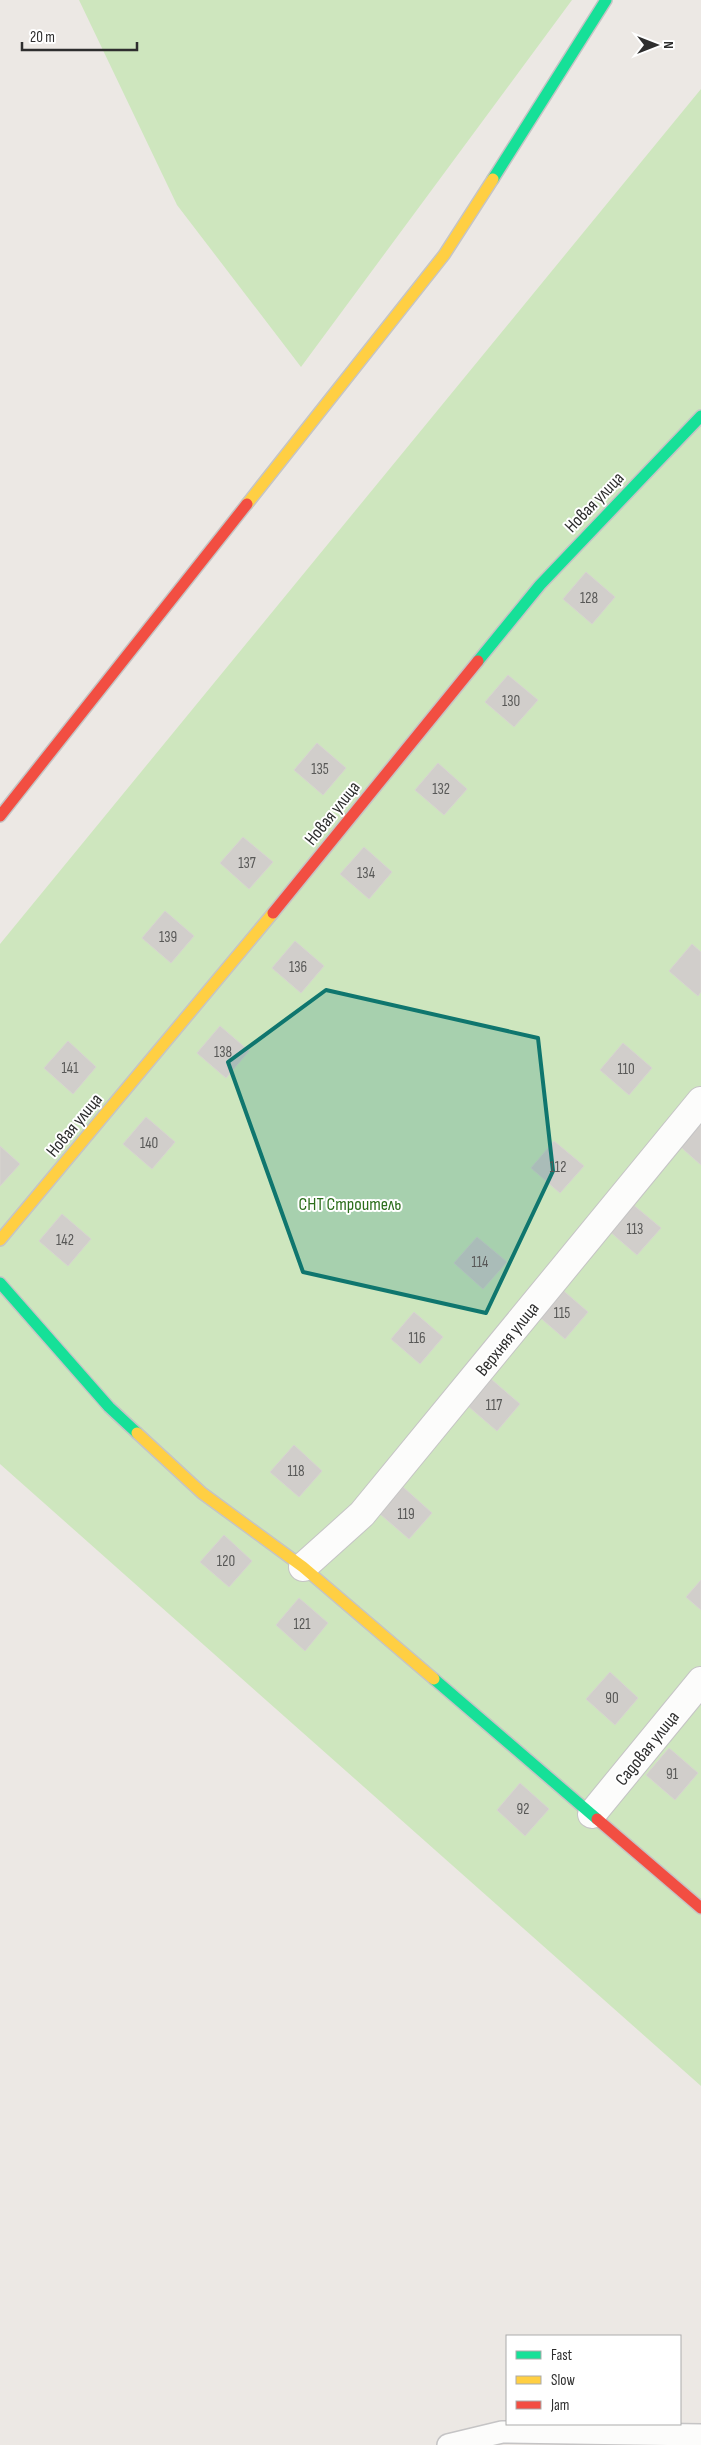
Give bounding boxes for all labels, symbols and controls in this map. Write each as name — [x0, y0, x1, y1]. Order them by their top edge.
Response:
scale bar — [22, 20, 138, 52]
north arrow — [631, 20, 681, 70]
text: 20 m — [30, 28, 55, 47]
text: N — [660, 41, 677, 49]
street label: Новая улица — [560, 468, 628, 537]
house number: 128 — [580, 589, 598, 608]
house number: 130 — [502, 692, 520, 711]
house number: 135 — [311, 760, 329, 779]
street label: Новая улица — [300, 777, 365, 849]
house number: 132 — [432, 780, 450, 799]
house number: 137 — [238, 854, 256, 873]
house number: 134 — [357, 864, 375, 883]
house number: 139 — [159, 928, 177, 947]
house number: 136 — [289, 958, 307, 977]
house number: 138 — [214, 1043, 232, 1062]
house number: 141 — [62, 1059, 79, 1078]
house number: 110 — [617, 1060, 635, 1079]
street label: Новая улица — [42, 1089, 107, 1161]
house number: 140 — [140, 1134, 158, 1153]
house number: 112 — [550, 1158, 566, 1177]
park label: СНТ Строитель — [299, 1194, 401, 1215]
house number: 113 — [627, 1220, 643, 1239]
house number: 142 — [56, 1231, 74, 1250]
house number: 114 — [472, 1253, 488, 1272]
street label: Верхняя улица — [471, 1298, 544, 1380]
house number: 115 — [554, 1304, 570, 1323]
house number: 116 — [408, 1329, 426, 1348]
house number: 117 — [486, 1396, 502, 1415]
house number: 118 — [287, 1462, 305, 1481]
house number: 119 — [397, 1505, 415, 1524]
house number: 120 — [217, 1552, 235, 1571]
house number: 121 — [294, 1615, 311, 1634]
house number: 90 — [605, 1689, 619, 1708]
street label: Садовая улица — [611, 1707, 684, 1790]
house number: 91 — [666, 1765, 679, 1784]
house number: 92 — [517, 1800, 529, 1819]
legend — [506, 2335, 681, 2425]
text: Fast — [551, 2346, 573, 2365]
text: Slow — [551, 2371, 575, 2390]
text: Jam — [550, 2396, 569, 2415]

